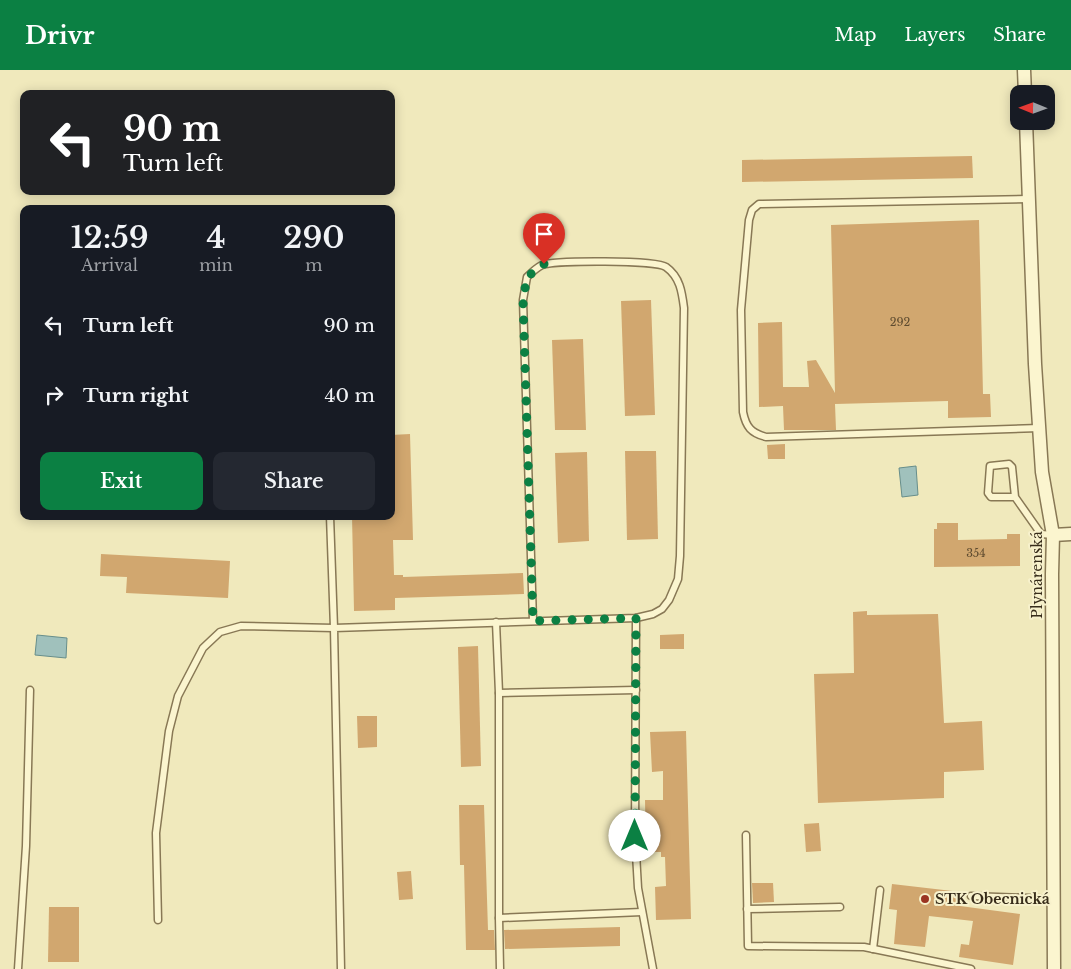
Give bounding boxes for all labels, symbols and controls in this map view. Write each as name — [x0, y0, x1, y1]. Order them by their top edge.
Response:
text: Drivr — [25, 21, 94, 50]
text: Map — [835, 24, 876, 46]
text: Layers — [904, 24, 965, 46]
text: Share — [993, 24, 1046, 46]
north arrow — [1010, 85, 1055, 130]
map controls — [1010, 85, 1055, 130]
text: 90 m — [123, 107, 221, 150]
icon: left — [40, 110, 105, 175]
text: Turn left — [123, 150, 223, 177]
pin — [523, 213, 565, 264]
text: 12:59 — [70, 219, 149, 256]
text: 4 — [206, 219, 226, 256]
text: 290 — [283, 219, 345, 256]
icon: arrive — [530, 220, 558, 248]
text: Arrival — [81, 255, 138, 275]
text: min — [199, 255, 233, 275]
text: m — [305, 255, 323, 275]
icon: left — [40, 311, 68, 339]
text: Turn left — [83, 314, 174, 337]
text: 90 m — [323, 314, 375, 337]
house number: 292 — [890, 315, 911, 329]
icon: right — [40, 381, 68, 409]
text: Turn right — [83, 384, 189, 407]
text: 40 m — [324, 384, 375, 407]
button: Exit — [40, 452, 203, 510]
button: Share — [213, 452, 375, 510]
street label: Plynárenská — [1028, 531, 1046, 619]
house number: 354 — [966, 546, 986, 560]
position arrow — [608, 809, 660, 861]
place label: STK Obecnická — [935, 890, 1050, 908]
marker: STK Obecnická — [919, 893, 931, 905]

